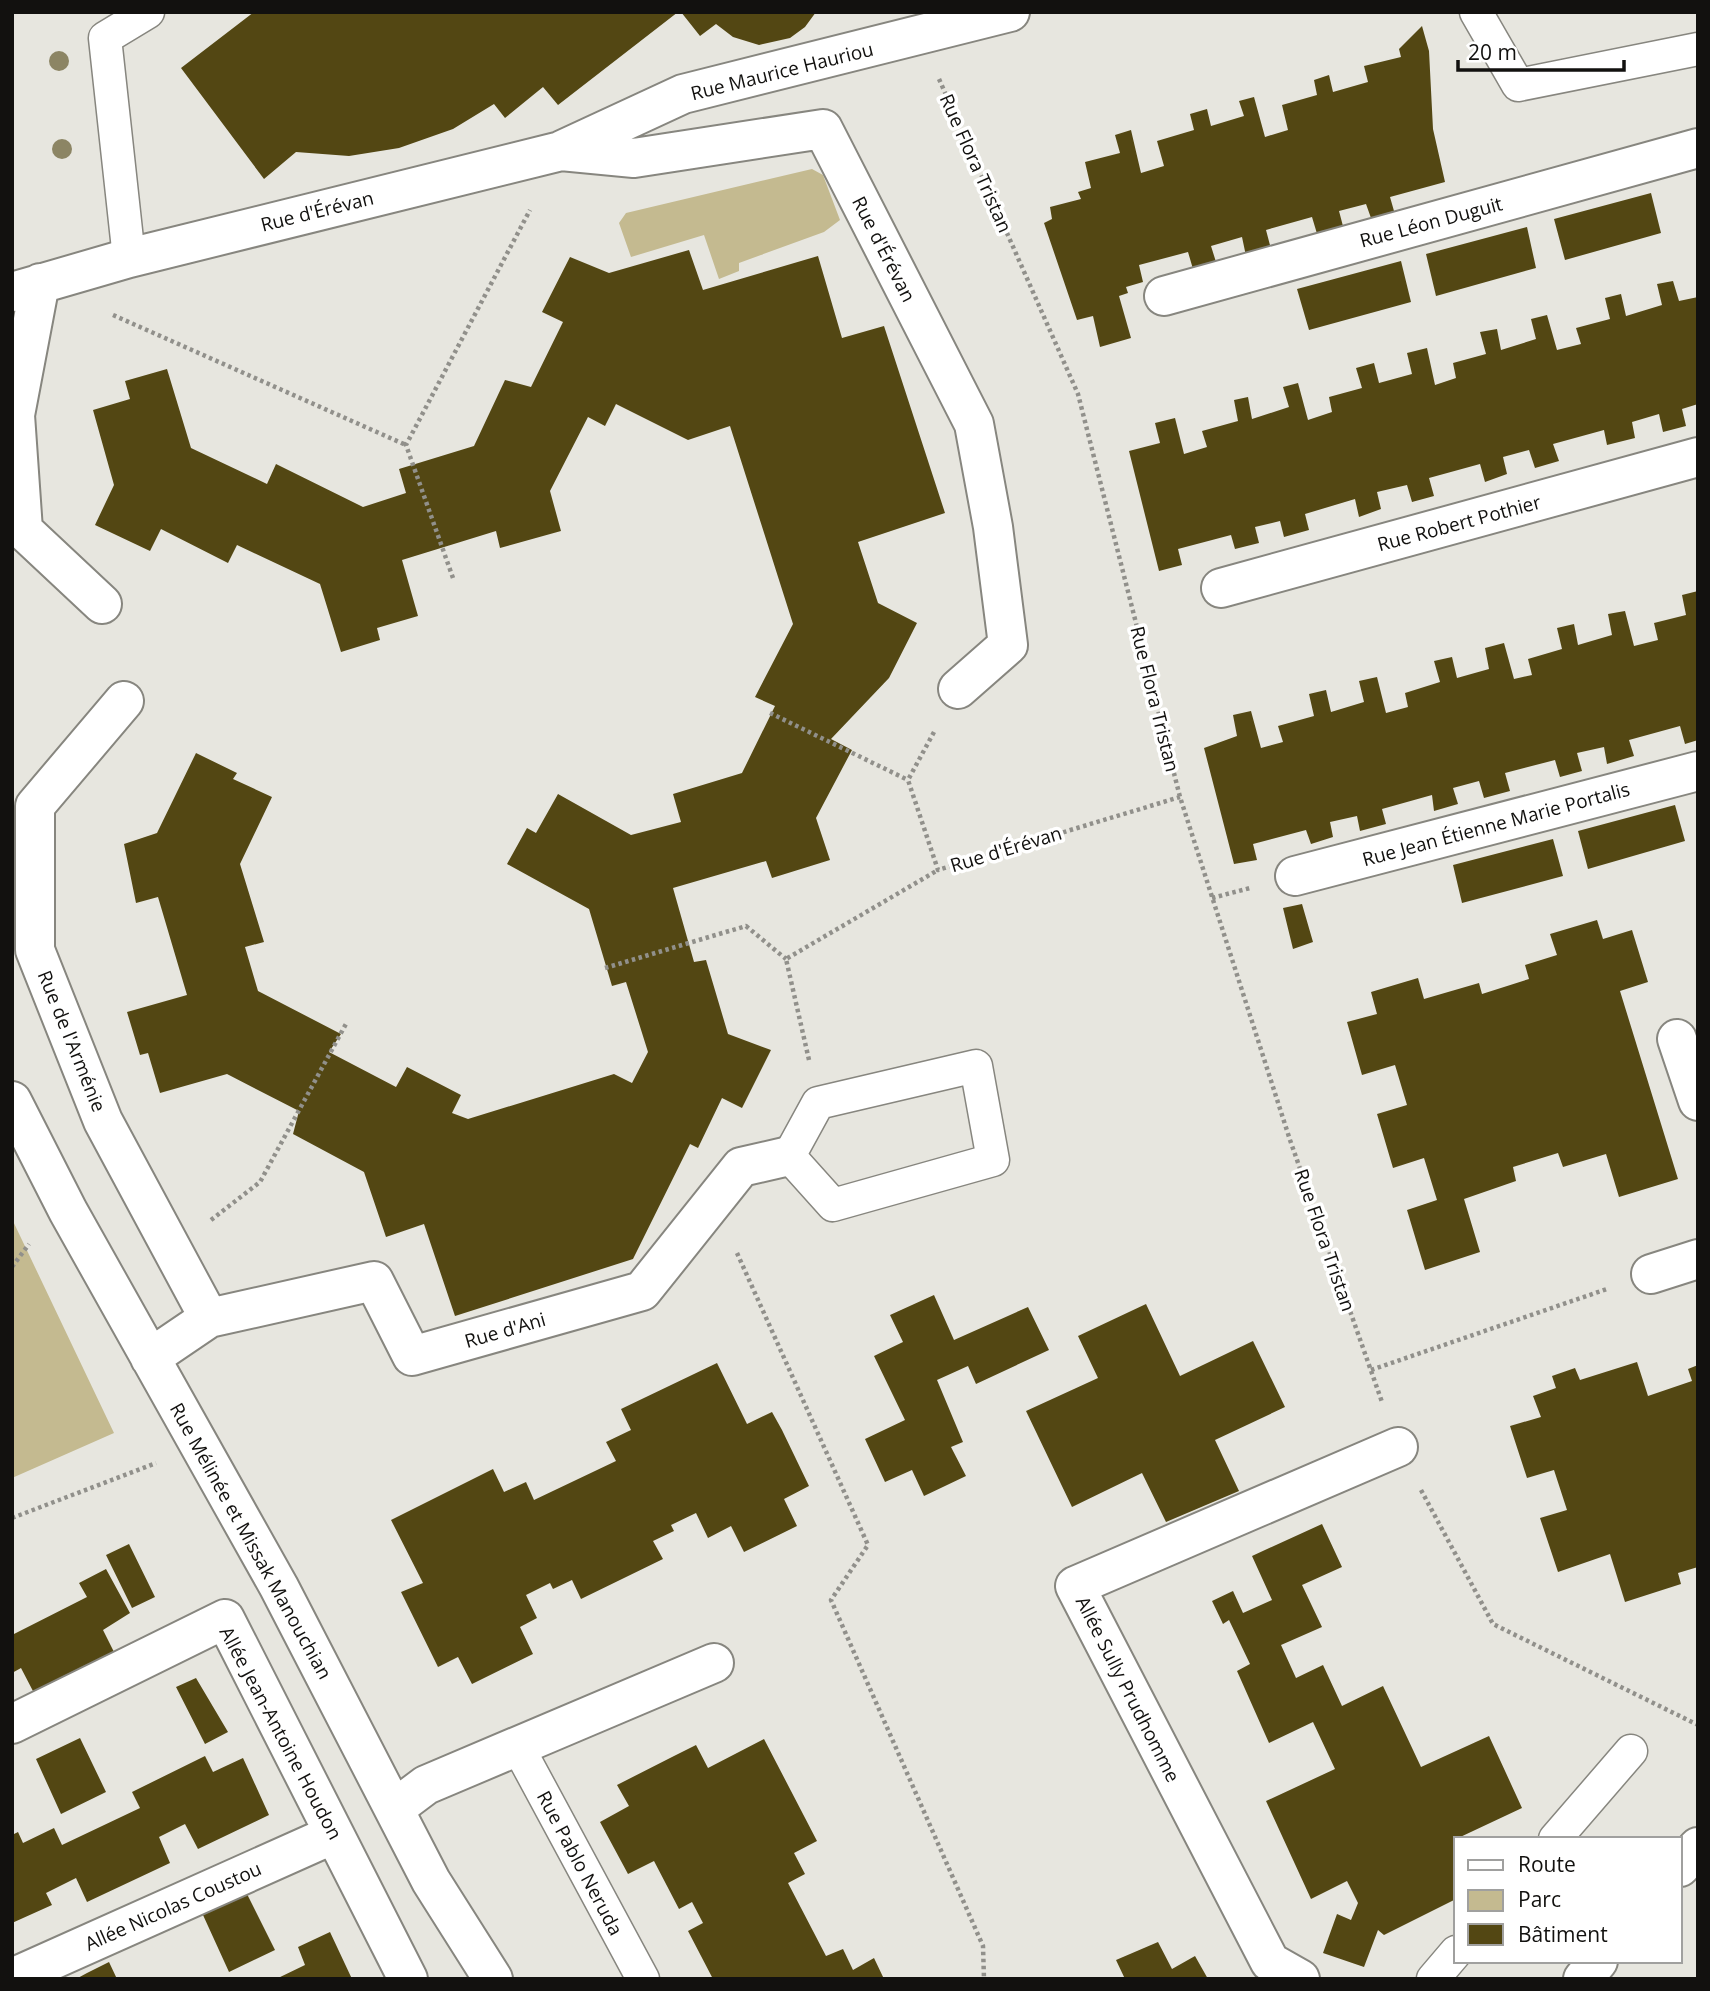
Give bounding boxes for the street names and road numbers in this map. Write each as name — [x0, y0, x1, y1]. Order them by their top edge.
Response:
street label: Rue Maurice Hauriou — [688, 36, 876, 106]
street label: Rue Flora Tristan — [934, 89, 1018, 237]
street label: Rue d'Érévan — [258, 184, 376, 238]
street label: Rue Léon Duguit — [1357, 190, 1505, 254]
street label: Rue d'Érévan — [846, 192, 922, 306]
street label: Rue Robert Pothier — [1374, 489, 1544, 557]
street label: Rue Flora Tristan — [1124, 623, 1186, 775]
street label: Rue Jean Étienne Marie Portalis — [1359, 776, 1633, 872]
street label: Rue d'Érévan — [947, 820, 1065, 878]
street label: Rue de l'Arménie — [32, 966, 112, 1116]
street label: Rue Flora Tristan — [1288, 1165, 1362, 1315]
street label: Rue d'Ani — [461, 1306, 549, 1354]
street label: Rue Mélinée et Missak Manouchian — [164, 1398, 338, 1684]
street label: Allée Sully Prudhomme — [1070, 1592, 1186, 1786]
street label: Allée Jean-Antoine Houdon — [214, 1622, 348, 1844]
street label: Rue Pablo Neruda — [531, 1786, 629, 1940]
street label: Allée Nicolas Coustou — [81, 1855, 265, 1957]

